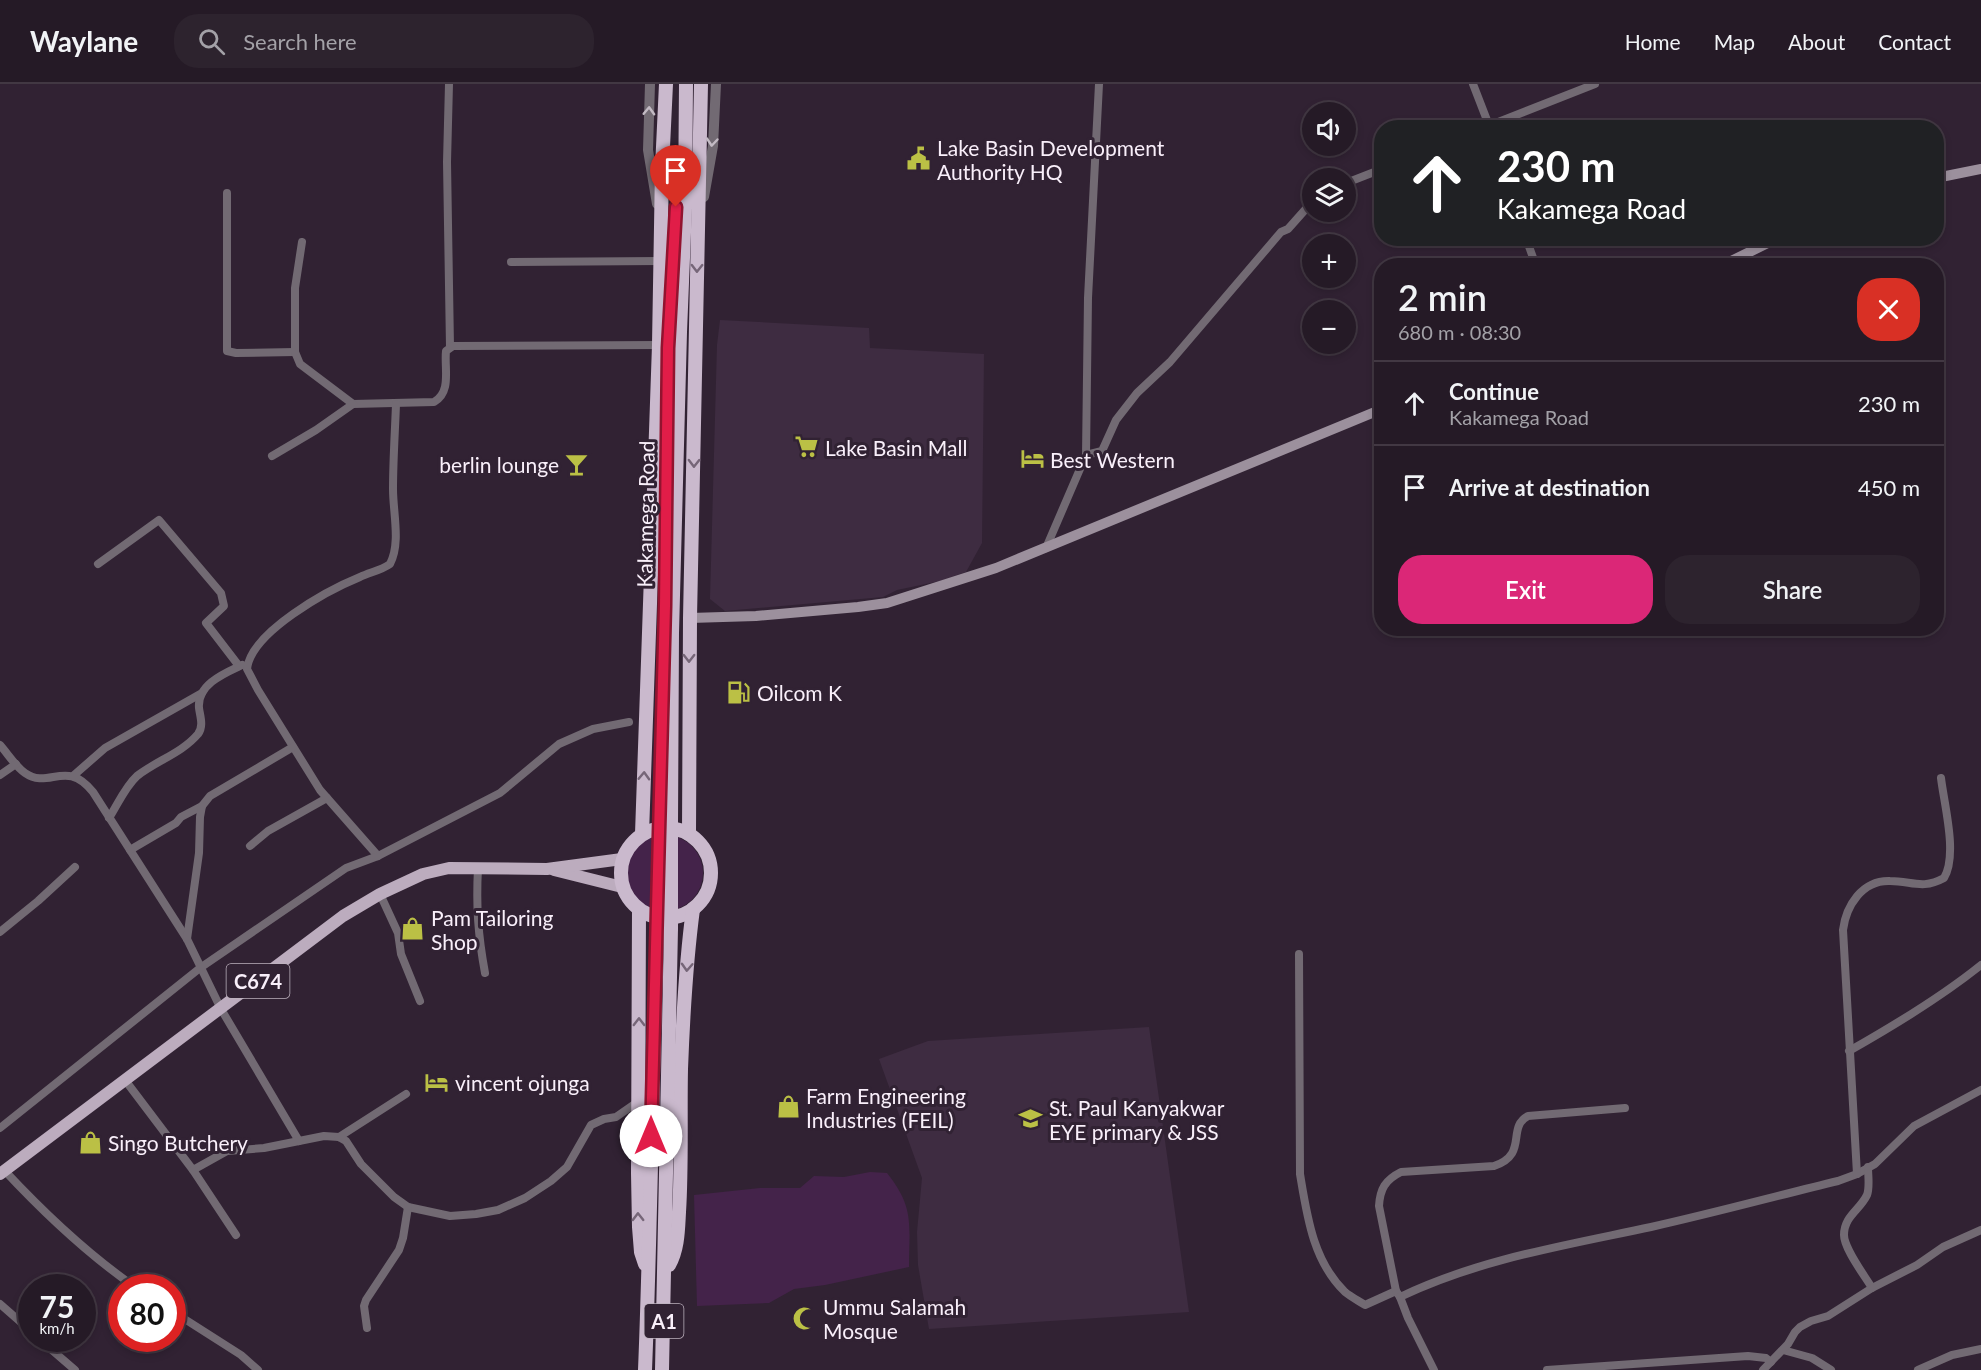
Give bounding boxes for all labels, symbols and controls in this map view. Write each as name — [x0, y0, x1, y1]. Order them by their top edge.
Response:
search box — [174, 14, 594, 68]
text: Waylane — [30, 24, 138, 58]
icon: search — [195, 25, 228, 58]
text: Search here — [243, 28, 357, 55]
text: Home — [1625, 29, 1681, 54]
text: Map — [1714, 29, 1755, 54]
text: About — [1788, 29, 1845, 54]
text: Contact — [1878, 29, 1951, 54]
map controls — [1302, 102, 1356, 354]
button: sound — [1302, 102, 1356, 156]
one-way arrow — [642, 106, 655, 115]
place label: Lake Basin Development Authority HQ — [937, 135, 1165, 184]
one-way arrow — [706, 138, 719, 147]
text: 230 m — [1497, 141, 1615, 191]
icon: ahead — [1398, 144, 1476, 222]
pin — [650, 145, 701, 207]
public building icon: Lake Basin Development Authority HQ — [906, 146, 932, 172]
icon: arrive — [659, 154, 692, 187]
button: layers — [1302, 168, 1356, 222]
text: Kakamega Road — [1497, 192, 1686, 225]
button: + — [1302, 234, 1356, 288]
one-way arrow — [691, 263, 703, 272]
text: 2 min — [1398, 275, 1487, 319]
button: close — [1857, 278, 1920, 341]
button: − — [1302, 300, 1356, 354]
text: 680 m · 08:30 — [1398, 320, 1521, 344]
text: Continue — [1449, 378, 1539, 405]
icon: ahead — [1398, 387, 1431, 420]
text: 230 m — [1858, 390, 1920, 417]
text: Kakamega Road — [1449, 405, 1589, 429]
supermarket icon: Lake Basin Mall — [794, 434, 820, 460]
place label: Lake Basin Mall — [825, 435, 967, 460]
street label: Kakamega Road — [631, 440, 659, 588]
hotel icon: Best Western — [1019, 446, 1045, 472]
place label: Best Western — [1050, 447, 1175, 472]
bar icon: berlin lounge — [564, 451, 590, 477]
place label: berlin lounge — [439, 452, 559, 477]
one-way arrow — [687, 458, 700, 467]
icon: arrive — [1398, 471, 1431, 504]
text: Arrive at destination — [1449, 474, 1650, 501]
text: 450 m — [1858, 474, 1920, 501]
button: Exit — [1398, 555, 1653, 624]
button: Share — [1665, 555, 1920, 624]
one-way arrow — [683, 653, 695, 662]
fuel station icon: Oilcom K — [726, 679, 752, 705]
place label: Oilcom K — [757, 680, 842, 705]
one-way arrow — [638, 771, 651, 780]
place label: Pam Tailoring Shop — [431, 905, 553, 954]
shop icon: Pam Tailoring Shop — [400, 916, 426, 942]
one-way arrow — [680, 963, 693, 972]
road number: C674 — [226, 964, 290, 998]
one-way arrow — [633, 1017, 645, 1026]
hotel icon: vincent ojunga — [424, 1069, 450, 1095]
place label: vincent ojunga — [455, 1070, 590, 1095]
place label: Farm Engineering Industries (FEIL) — [806, 1083, 966, 1132]
shop icon: Farm Engineering Industries (FEIL) — [775, 1094, 801, 1120]
place label: St. Paul Kanyakwar EYE primary & JSS — [1049, 1095, 1225, 1144]
position arrow — [619, 1104, 683, 1168]
school or university icon: St. Paul Kanyakwar EYE primary & JSS — [1018, 1106, 1044, 1132]
shop icon: Singo Butchery — [77, 1129, 103, 1155]
place label: Singo Butchery — [108, 1130, 248, 1155]
one-way arrow — [632, 1212, 645, 1221]
speed limit sign: 80 — [108, 1274, 186, 1352]
text: 75 — [40, 1288, 74, 1324]
place label: Ummu Salamah Mosque — [823, 1294, 966, 1343]
road number: A1 — [644, 1304, 684, 1338]
mosque icon: Ummu Salamah Mosque — [792, 1305, 818, 1331]
text: km/h — [39, 1319, 75, 1337]

